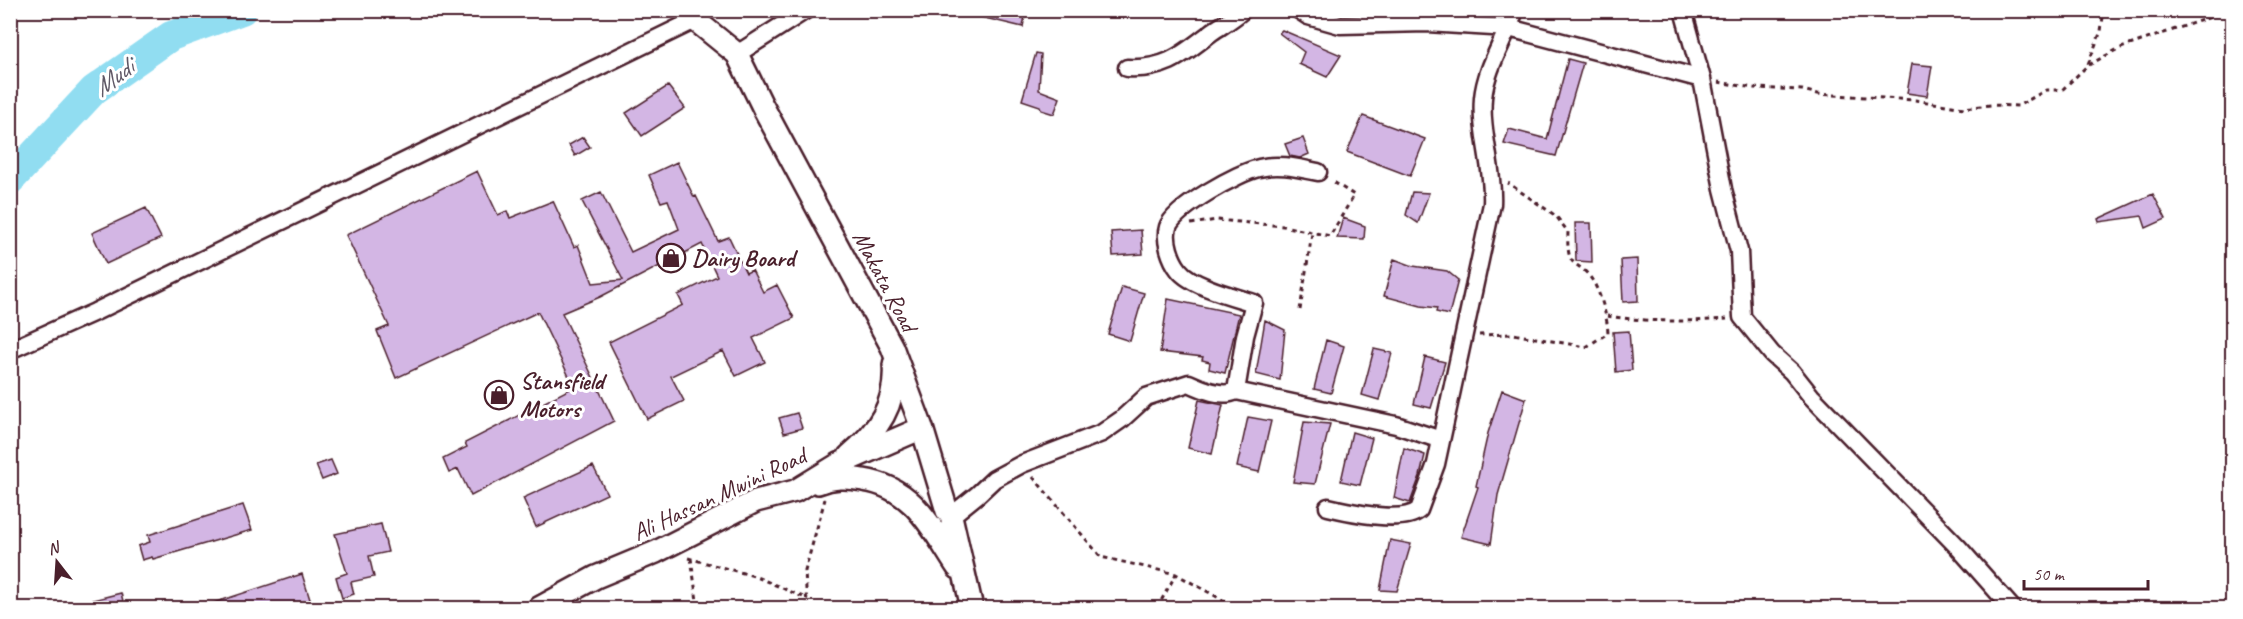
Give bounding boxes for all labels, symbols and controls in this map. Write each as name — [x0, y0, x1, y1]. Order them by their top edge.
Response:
water label: Mudi — [86, 48, 145, 104]
street label: Makata Road — [846, 225, 926, 340]
shop icon: Dairy Board — [655, 242, 687, 274]
place label: Dairy Board — [692, 243, 799, 273]
place label: Stansfield Motors — [520, 366, 608, 424]
shop icon: Stansfield Motors — [483, 379, 515, 411]
street label: Ali Hassan Mwini Road — [627, 439, 814, 547]
north arrow — [27, 532, 87, 592]
text: N — [45, 537, 64, 560]
scale bar — [2024, 553, 2148, 591]
text: 50 m — [2033, 563, 2066, 585]

